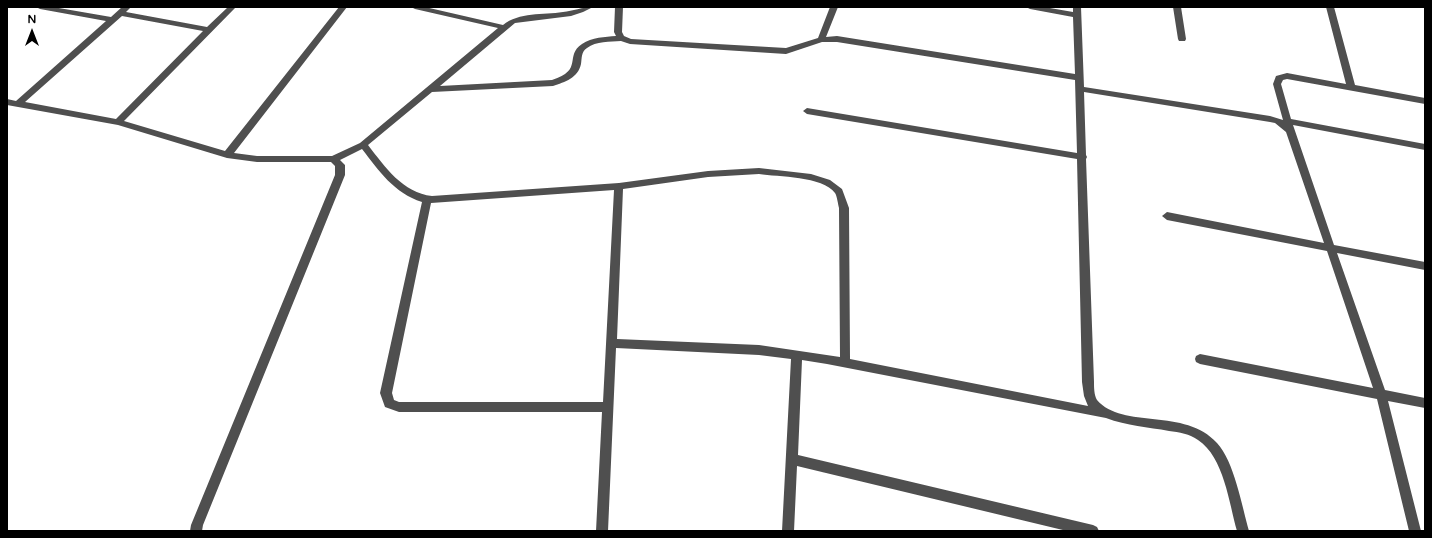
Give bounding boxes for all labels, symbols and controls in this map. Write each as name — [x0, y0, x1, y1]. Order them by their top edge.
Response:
north arrow — [12, 12, 52, 52]
text: N — [28, 13, 36, 26]

